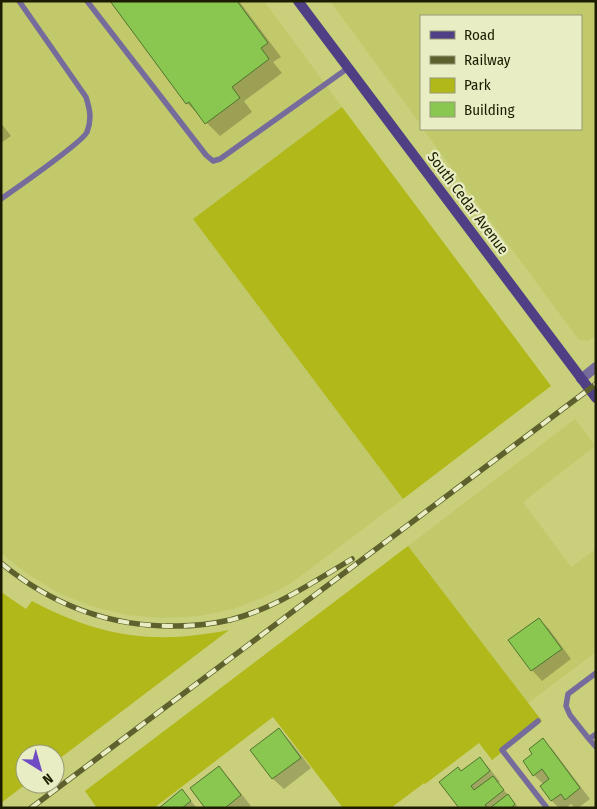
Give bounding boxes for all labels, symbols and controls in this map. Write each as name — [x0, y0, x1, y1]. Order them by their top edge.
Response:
legend — [420, 15, 582, 130]
text: Road — [464, 26, 495, 44]
text: Railway — [464, 51, 511, 69]
text: Park — [464, 76, 491, 94]
text: Building — [464, 101, 515, 119]
street label: South Cedar Avenue — [424, 148, 512, 258]
north arrow — [15, 744, 65, 794]
text: N — [39, 770, 56, 788]

